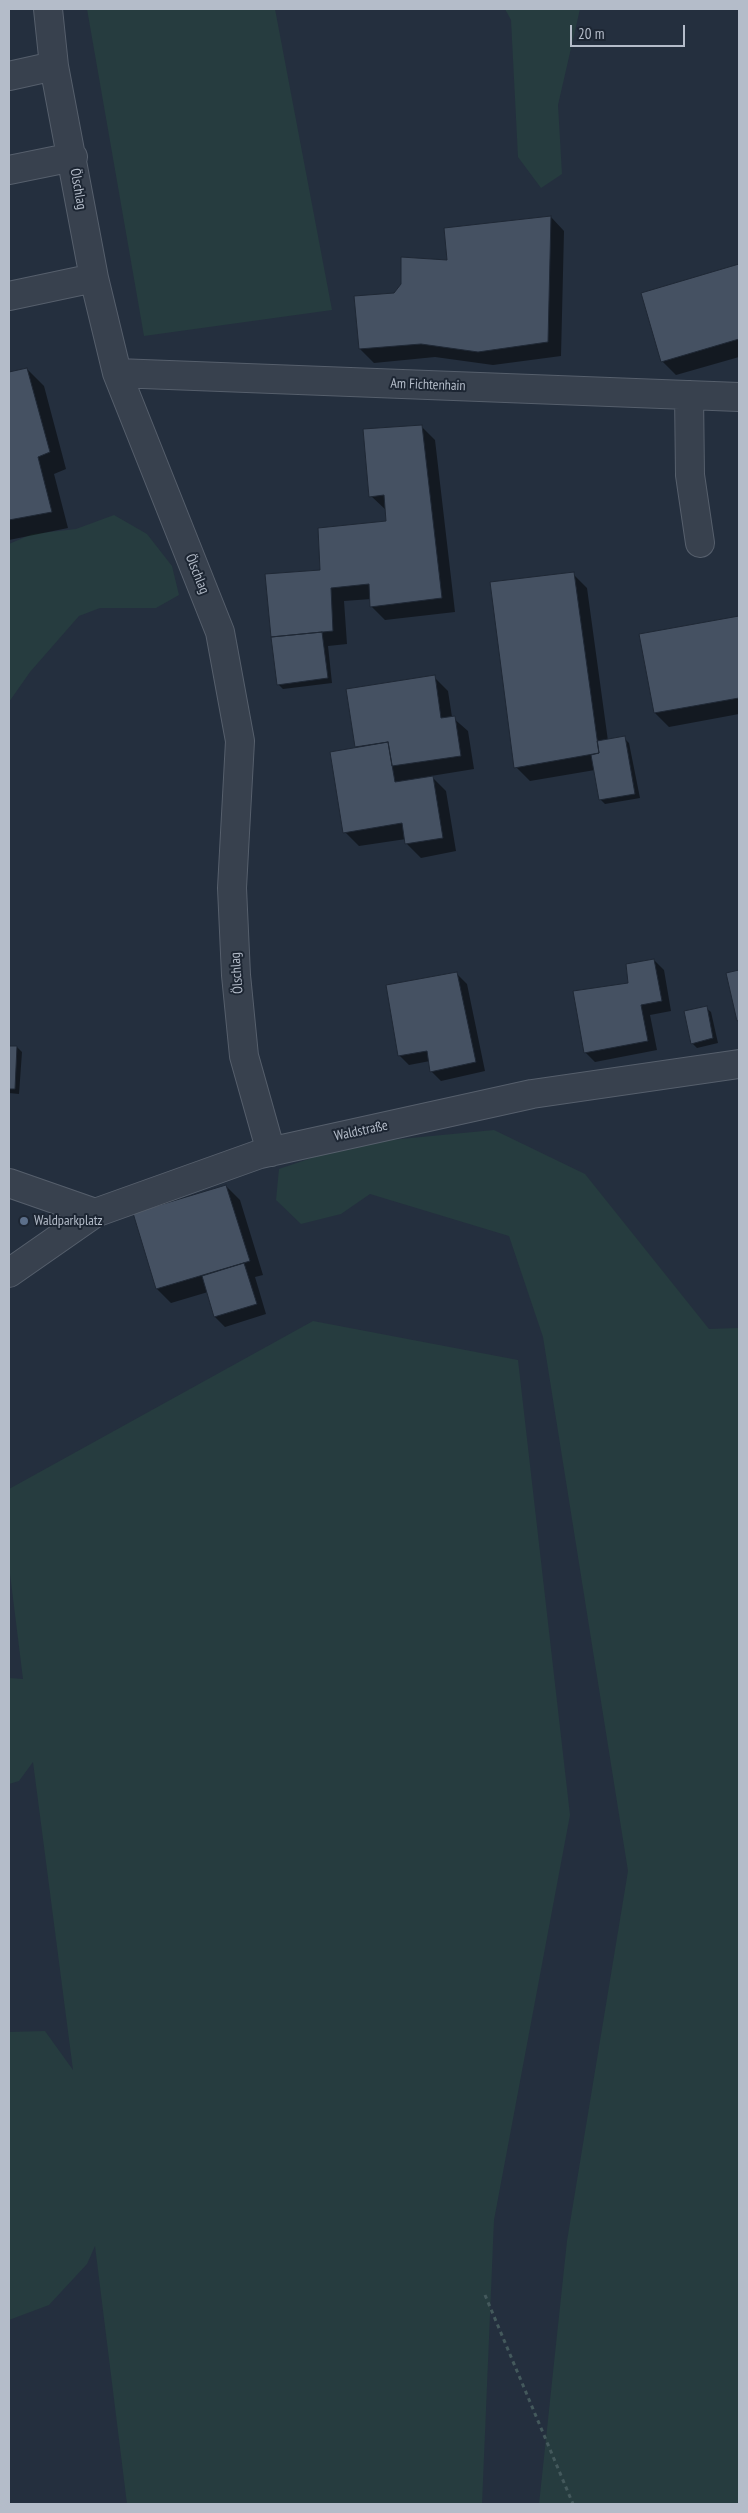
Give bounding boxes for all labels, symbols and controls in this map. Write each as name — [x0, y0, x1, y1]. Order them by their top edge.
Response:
scale bar — [573, 15, 688, 47]
text: 20 m — [578, 24, 604, 43]
street label: Ölschlag — [66, 167, 90, 211]
street label: Am Fichtenhain — [390, 375, 466, 395]
street label: Ölschlag — [181, 552, 213, 596]
street label: Ölschlag — [227, 952, 247, 994]
street label: Waldstraße — [333, 1117, 389, 1145]
place label: Waldparkplatz — [34, 1213, 103, 1229]
marker: Waldparkplatz — [18, 1215, 30, 1227]

